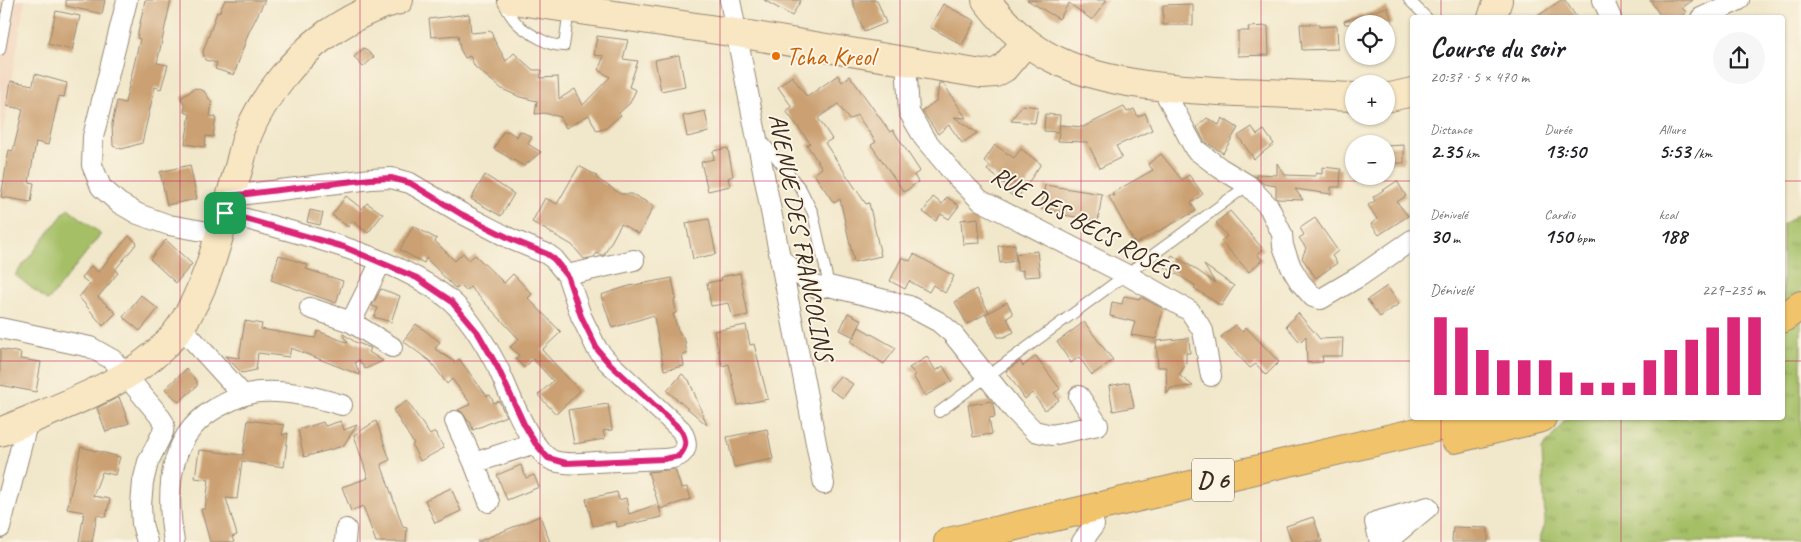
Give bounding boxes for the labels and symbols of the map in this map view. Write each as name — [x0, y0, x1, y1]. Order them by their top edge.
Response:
place label: Tcha Kreol — [786, 41, 879, 73]
marker: Tcha Kreol — [770, 50, 782, 62]
street label: AVENUE DES FRANCOLINS — [761, 111, 841, 366]
street label: RUE DES BECS ROSES — [986, 159, 1185, 289]
pin — [204, 192, 246, 234]
road number: D 6 — [1192, 458, 1234, 502]

